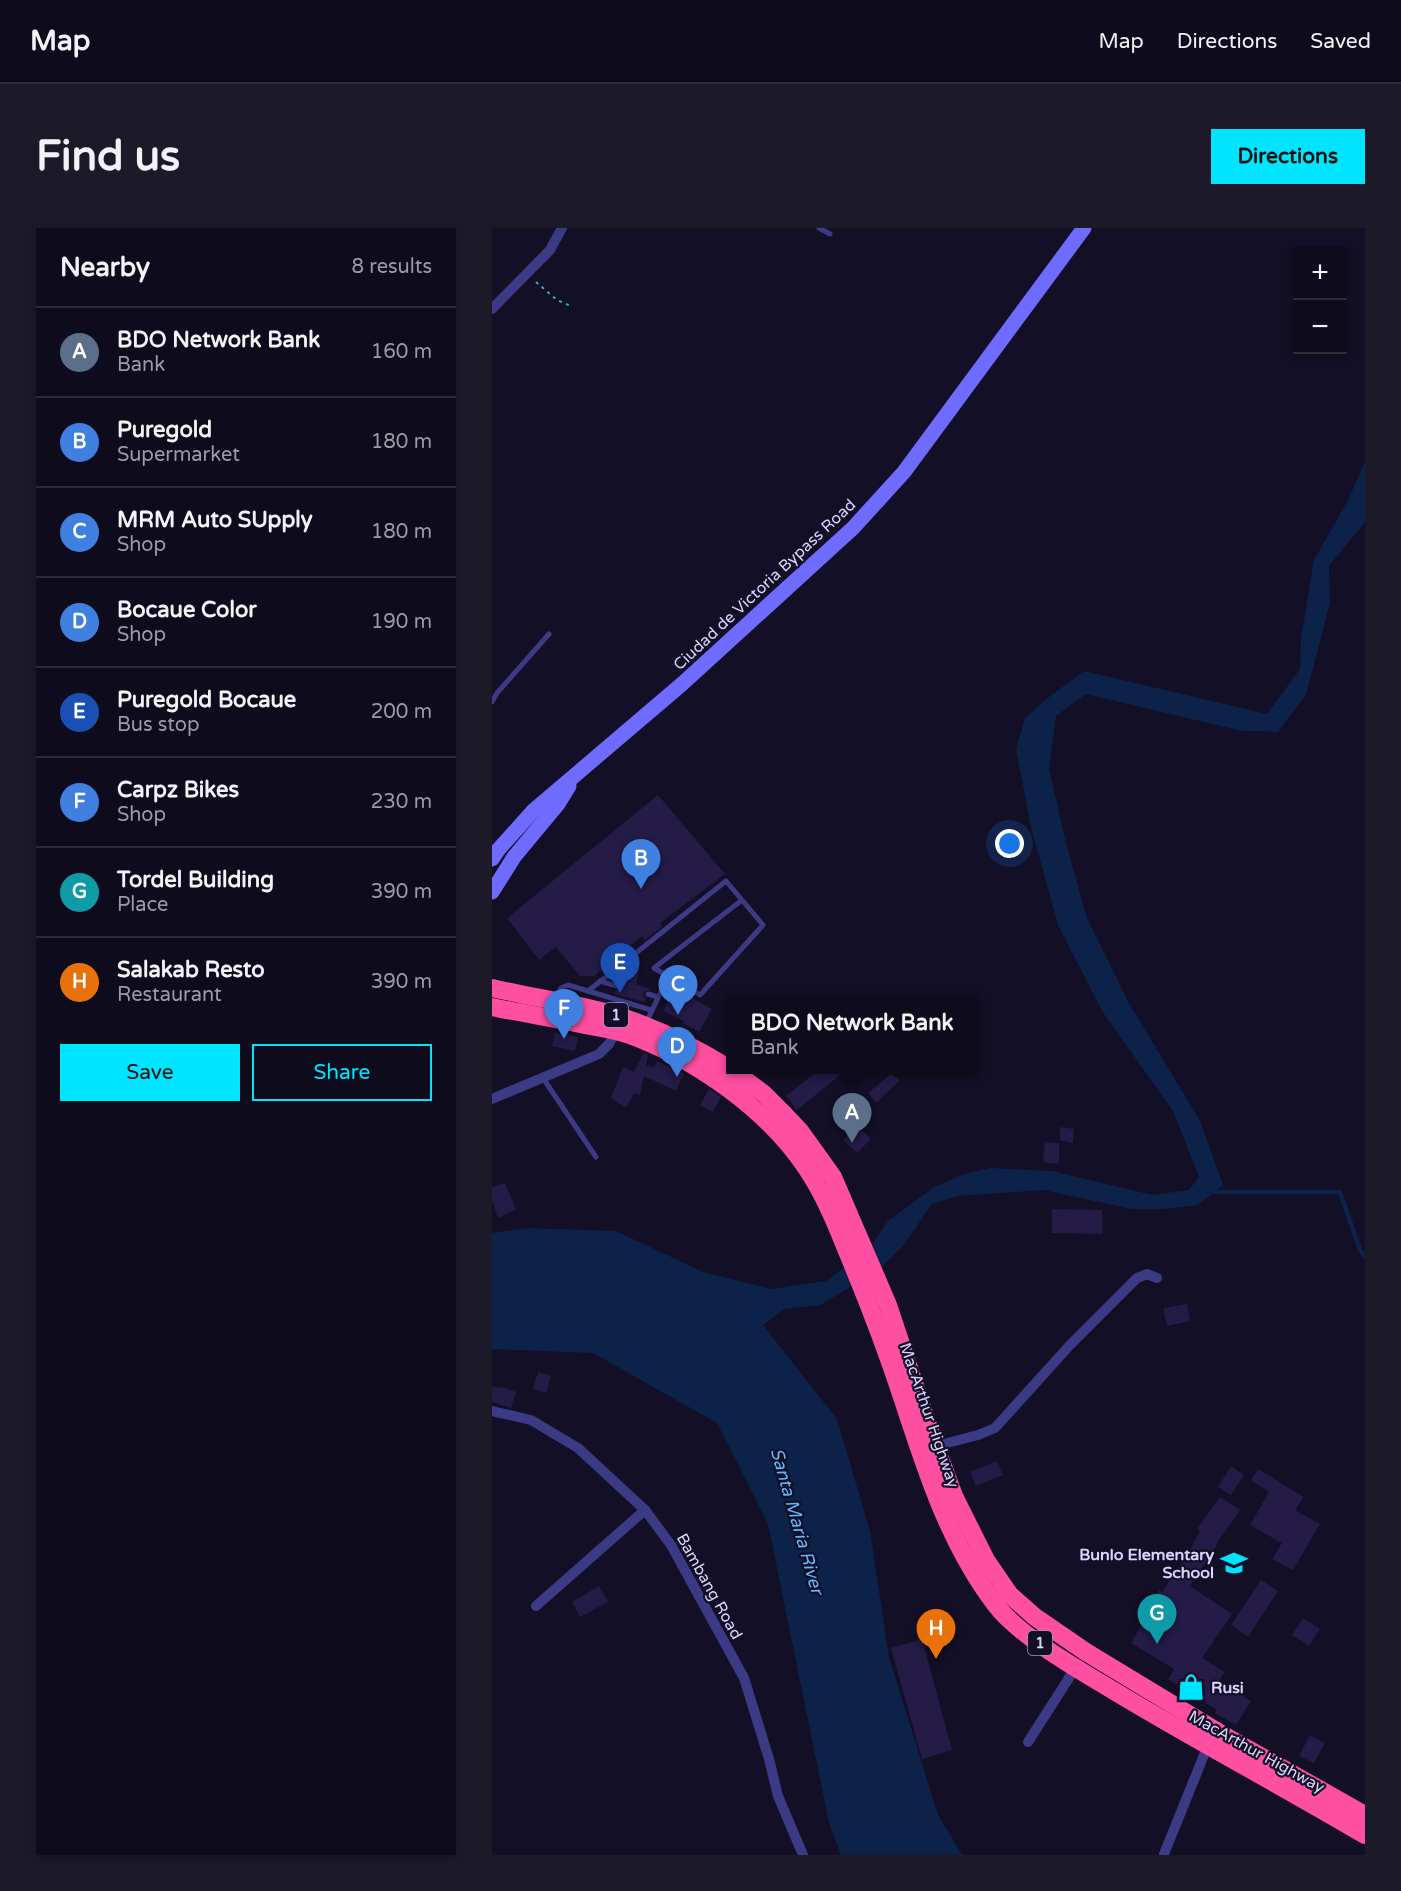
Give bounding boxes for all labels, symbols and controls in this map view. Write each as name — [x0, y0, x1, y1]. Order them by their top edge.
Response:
text: Map — [30, 24, 90, 58]
text: Map — [1098, 29, 1144, 54]
text: Directions — [1177, 29, 1277, 54]
text: Saved — [1310, 29, 1371, 54]
button: Directions — [1211, 129, 1365, 184]
text: Find us — [36, 131, 180, 182]
map controls — [1293, 246, 1347, 354]
button: + — [1293, 246, 1347, 300]
text: Nearby — [60, 252, 150, 283]
text: 8 results — [352, 255, 432, 279]
button: − — [1293, 300, 1347, 354]
text: BDO Network Bank — [117, 327, 320, 353]
text: A — [72, 340, 87, 364]
text: 160 m — [371, 340, 432, 364]
text: Bank — [117, 353, 165, 377]
text: Puregold — [117, 417, 212, 443]
text: B — [73, 430, 86, 454]
text: 180 m — [371, 430, 432, 454]
text: Supermarket — [117, 443, 240, 467]
street label: Ciudad de Victoria Bypass Road — [669, 495, 860, 675]
text: MRM Auto SUpply — [117, 507, 313, 533]
text: C — [73, 520, 86, 544]
text: 180 m — [371, 520, 432, 544]
text: Shop — [117, 533, 166, 557]
text: Bocaue Color — [117, 597, 257, 623]
text: D — [72, 610, 87, 634]
text: 190 m — [371, 610, 432, 634]
text: Shop — [117, 623, 166, 647]
text: Puregold Bocaue — [117, 687, 296, 713]
text: E — [73, 700, 86, 724]
text: 200 m — [371, 700, 432, 724]
text: Bus stop — [117, 713, 200, 737]
text: Carpz Bikes — [117, 777, 239, 803]
text: F — [73, 790, 86, 814]
text: 230 m — [371, 790, 432, 814]
text: Shop — [117, 803, 166, 827]
your location — [995, 829, 1024, 858]
pin: B — [622, 840, 660, 889]
text: Tordel Building — [117, 867, 274, 893]
text: G — [72, 880, 87, 904]
text: 390 m — [371, 880, 432, 904]
text: Place — [117, 893, 168, 917]
pin: E — [600, 944, 640, 993]
text: Salakab Resto — [117, 957, 265, 983]
pin: C — [658, 966, 698, 1015]
text: H — [72, 970, 87, 994]
text: 390 m — [371, 970, 432, 994]
text: Restaurant — [117, 983, 222, 1007]
pin: F — [544, 990, 584, 1039]
popup — [726, 996, 978, 1074]
road number: 1 — [604, 1003, 628, 1027]
text: BDO Network Bank — [750, 1010, 954, 1036]
pin: D — [658, 1028, 696, 1077]
text: Bank — [750, 1036, 799, 1060]
button: Save — [60, 1044, 240, 1101]
button: Share — [252, 1044, 432, 1101]
pin: A — [832, 1094, 872, 1143]
street label: MacArthur Highway — [895, 1340, 963, 1491]
water label: Santa Maria River — [766, 1445, 829, 1599]
street label: Bambang Road — [672, 1530, 746, 1643]
place label: Bunlo Elementary School — [1079, 1545, 1214, 1583]
school or university icon: Bunlo Elementary School — [1219, 1548, 1249, 1578]
pin: G — [1138, 1594, 1176, 1644]
pin: H — [916, 1610, 956, 1659]
road number: 1 — [1028, 1631, 1052, 1655]
shop icon: Rusi — [1176, 1672, 1206, 1702]
place label: Rusi — [1211, 1678, 1244, 1698]
street label: MacArthur Highway — [1185, 1706, 1328, 1798]

